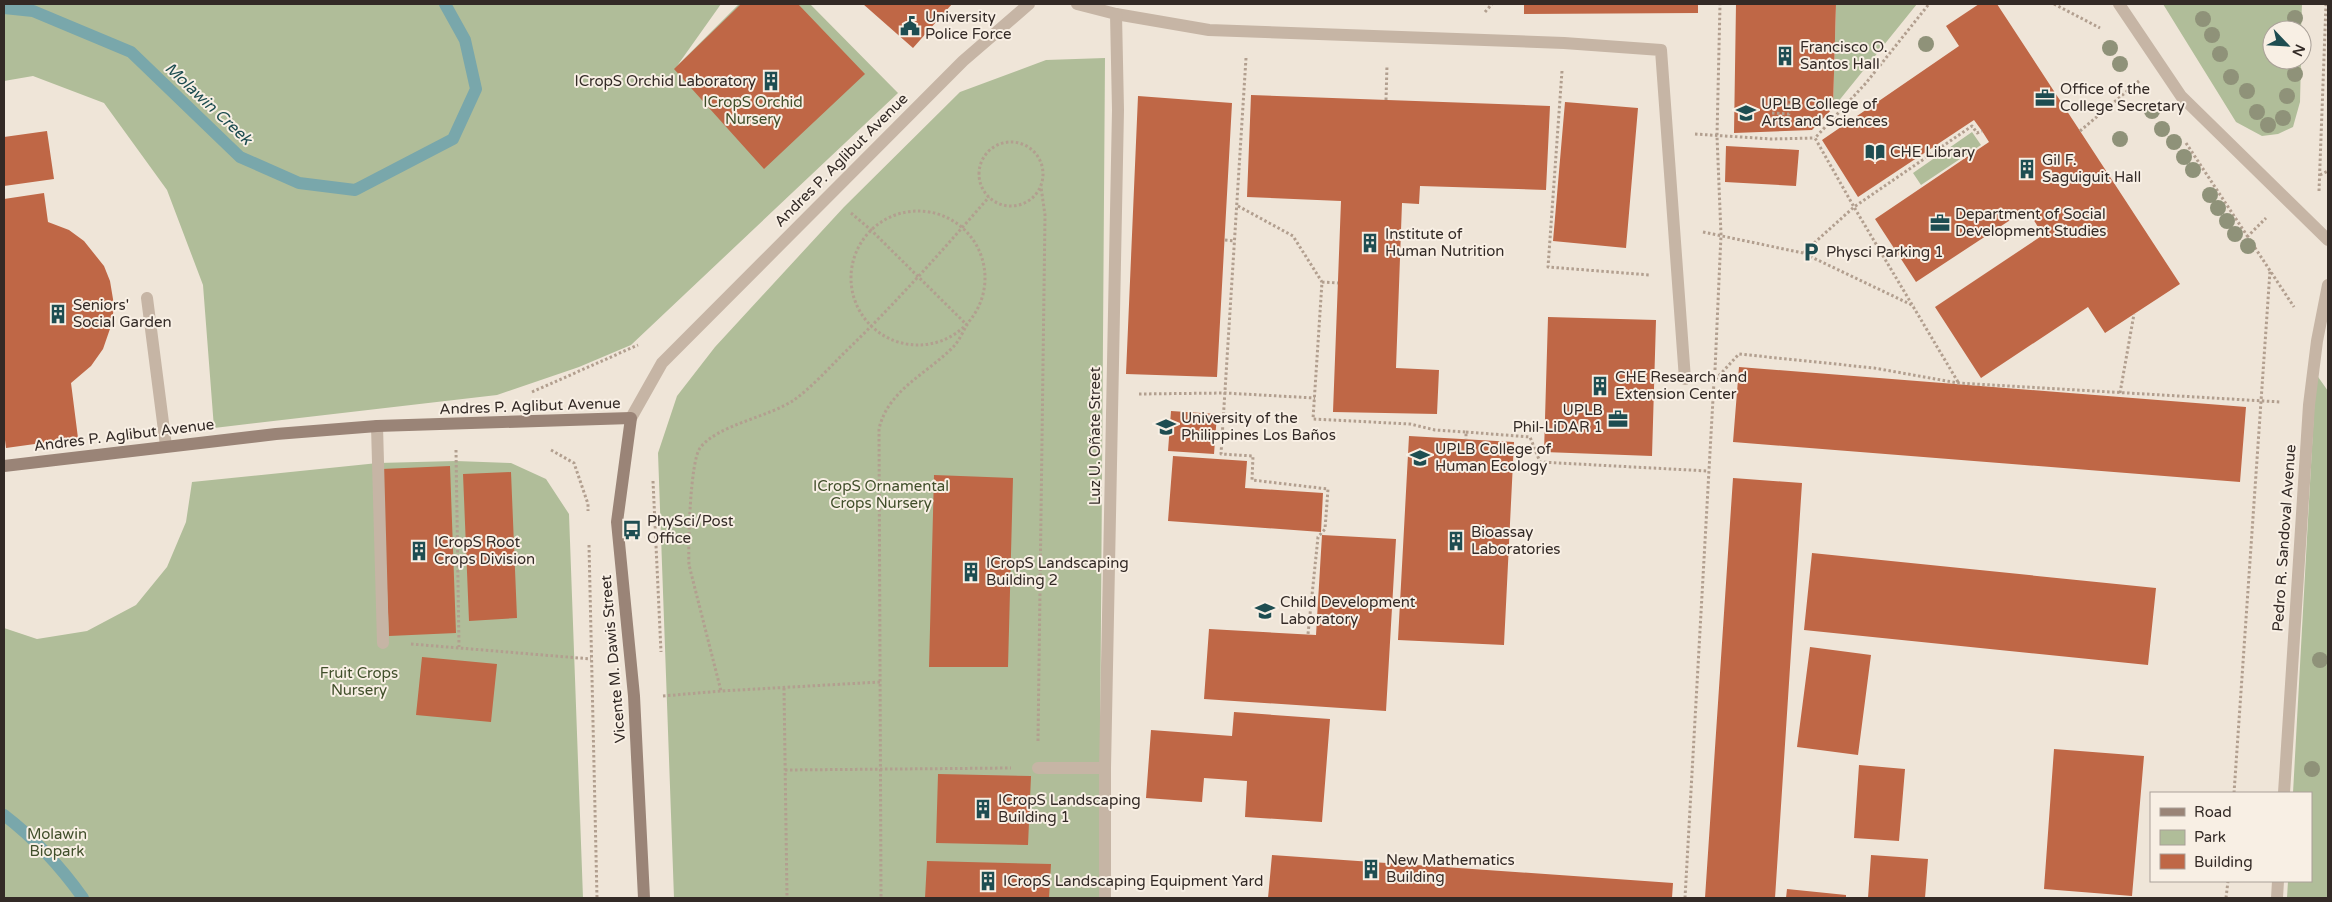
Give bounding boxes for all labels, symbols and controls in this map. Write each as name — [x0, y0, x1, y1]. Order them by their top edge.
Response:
place label: University Police Force — [925, 8, 1011, 43]
public building icon: University Police Force — [899, 15, 921, 37]
north arrow — [2262, 20, 2312, 70]
place label: Francisco O. Santos Hall — [1800, 38, 1888, 73]
text: N — [2288, 42, 2308, 59]
building icon: Francisco O. Santos Hall — [1774, 45, 1796, 67]
water label: Molawin Creek — [161, 58, 257, 150]
building icon: ICropS Orchid Laboratory — [760, 70, 782, 92]
place label: ICropS Orchid Laboratory — [574, 72, 756, 90]
place label: Office of the College Secretary — [2060, 80, 2185, 115]
office icon: Office of the College Secretary — [2034, 87, 2056, 109]
street label: Andres P. Aglibut Avenue — [771, 90, 911, 230]
park label: ICropS Orchid Nursery — [703, 93, 803, 128]
place label: UPLB College of Arts and Sciences — [1761, 95, 1888, 130]
school or university icon: UPLB College of Arts and Sciences — [1735, 102, 1757, 124]
library icon: CHE Library — [1864, 141, 1886, 163]
place label: CHE Library — [1890, 143, 1975, 161]
place label: Gil F. Saguiguit Hall — [2042, 151, 2141, 186]
building icon: Gil F. Saguiguit Hall — [2016, 158, 2038, 180]
place label: Department of Social Development Studies — [1955, 205, 2107, 240]
office icon: Department of Social Development Studies — [1929, 212, 1951, 234]
place label: Institute of Human Nutrition — [1385, 225, 1504, 260]
building icon: Institute of Human Nutrition — [1359, 232, 1381, 254]
parking icon: Physci Parking 1 — [1800, 241, 1822, 263]
place label: Physci Parking 1 — [1826, 243, 1944, 261]
place label: Seniors' Social Garden — [73, 296, 172, 331]
building icon: Seniors' Social Garden — [47, 303, 69, 325]
street label: Luz U. Oñate Street — [1086, 366, 1104, 505]
place label: CHE Research and Extension Center — [1615, 368, 1747, 403]
building icon: CHE Research and Extension Center — [1589, 375, 1611, 397]
street label: Andres P. Aglibut Avenue — [439, 394, 621, 418]
place label: UPLB Phil-LiDAR 1 — [1513, 401, 1603, 436]
office icon: UPLB Phil-LiDAR 1 — [1607, 408, 1629, 430]
place label: University of the Philippines Los Baños — [1181, 409, 1336, 444]
street label: Andres P. Aglibut Avenue — [33, 415, 215, 455]
school or university icon: University of the Philippines Los Baños — [1155, 416, 1177, 438]
place label: UPLB College of Human Ecology — [1435, 440, 1552, 475]
street label: Pedro R. Sandoval Avenue — [2268, 444, 2300, 632]
school or university icon: UPLB College of Human Ecology — [1409, 447, 1431, 469]
park label: ICropS Ornamental Crops Nursery — [813, 477, 949, 512]
place label: PhySci/Post Office — [647, 512, 734, 547]
bus stop icon: PhySci/Post Office — [621, 519, 643, 541]
place label: Bioassay Laboratories — [1471, 523, 1561, 558]
building icon: Bioassay Laboratories — [1445, 530, 1467, 552]
place label: ICropS Root Crops Division — [434, 533, 535, 568]
building icon: ICropS Root Crops Division — [408, 540, 430, 562]
place label: ICropS Landscaping Building 2 — [986, 554, 1129, 589]
building icon: ICropS Landscaping Building 2 — [960, 561, 982, 583]
street label: Vicente M. Dawis Street — [597, 574, 629, 744]
place label: Child Development Laboratory — [1280, 593, 1416, 628]
school or university icon: Child Development Laboratory — [1254, 600, 1276, 622]
park label: Fruit Crops Nursery — [320, 664, 398, 699]
place label: ICropS Landscaping Building 1 — [998, 791, 1141, 826]
legend — [2150, 792, 2312, 882]
building icon: ICropS Landscaping Building 1 — [972, 798, 994, 820]
text: Road — [2194, 803, 2232, 821]
park label: Molawin Biopark — [27, 825, 87, 860]
text: Park — [2194, 828, 2226, 846]
place label: New Mathematics Building — [1386, 851, 1515, 886]
text: Building — [2194, 853, 2253, 871]
building icon: New Mathematics Building — [1360, 858, 1382, 880]
building icon: ICropS Landscaping Equipment Yard — [977, 870, 999, 892]
place label: ICropS Landscaping Equipment Yard — [1003, 872, 1263, 890]

